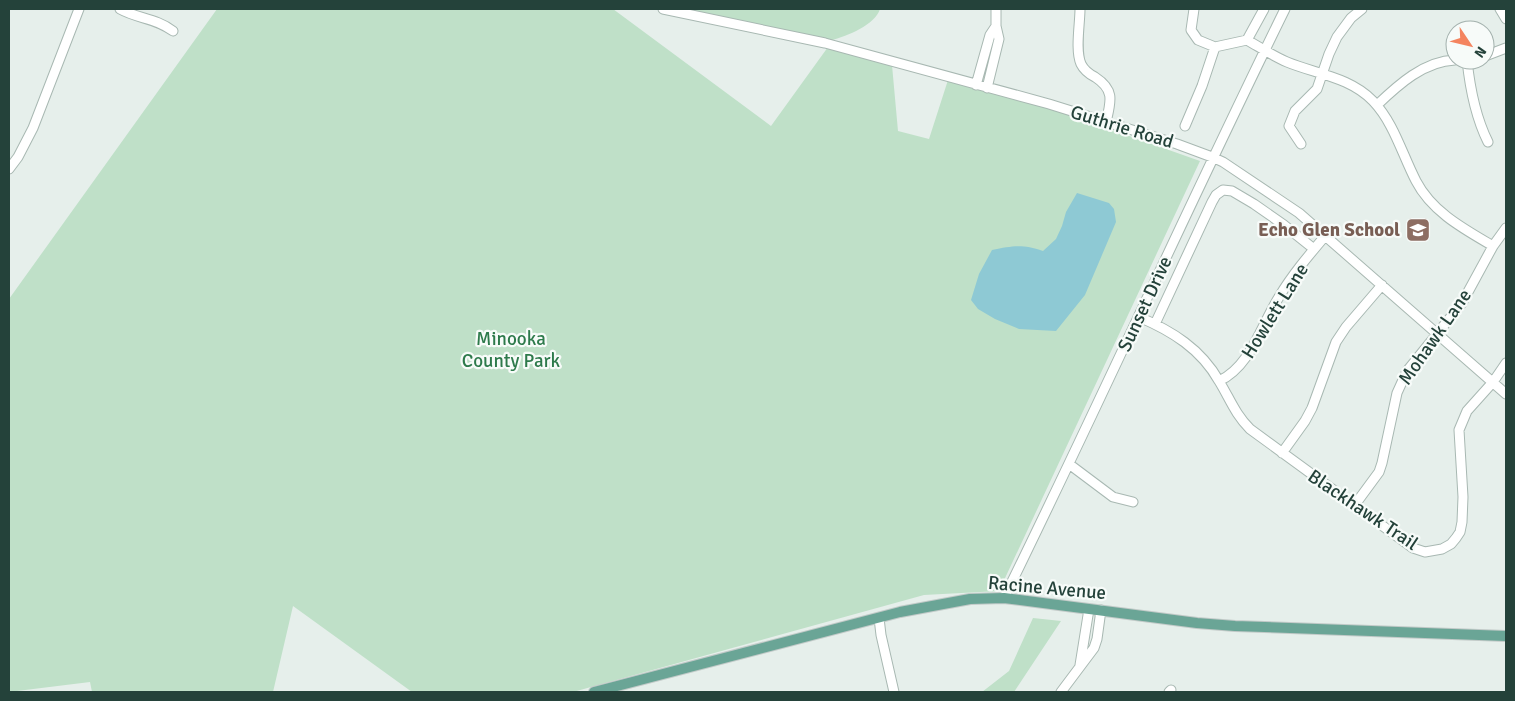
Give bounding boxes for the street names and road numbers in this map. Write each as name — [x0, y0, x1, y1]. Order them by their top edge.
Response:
street label: Guthrie Road — [1068, 100, 1176, 154]
street label: Sunset Drive — [1112, 252, 1178, 356]
street label: Howlett Lane — [1236, 259, 1314, 363]
street label: Mohawk Lane — [1393, 284, 1477, 390]
street label: Blackhawk Trail — [1303, 464, 1423, 556]
street label: Racine Avenue — [987, 571, 1107, 605]

